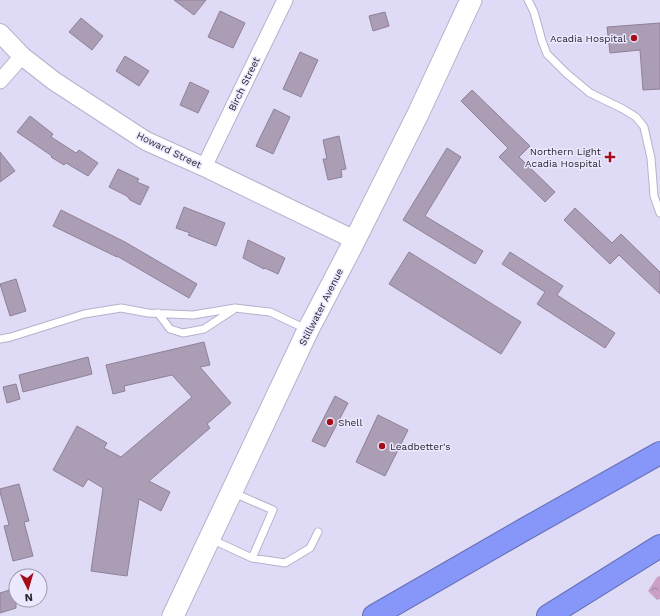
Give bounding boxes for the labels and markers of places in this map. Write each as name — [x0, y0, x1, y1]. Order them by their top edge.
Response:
place label: Acadia Hospital — [550, 33, 626, 44]
marker: Acadia Hospital — [629, 33, 639, 43]
place label: Northern Light Acadia Hospital — [525, 146, 602, 169]
marker: Northern Light Acadia Hospital — [604, 151, 616, 163]
marker: Shell — [325, 417, 335, 427]
place label: Shell — [338, 417, 363, 428]
marker: Leadbetter's — [377, 441, 387, 451]
place label: Leadbetter's — [390, 441, 451, 452]

